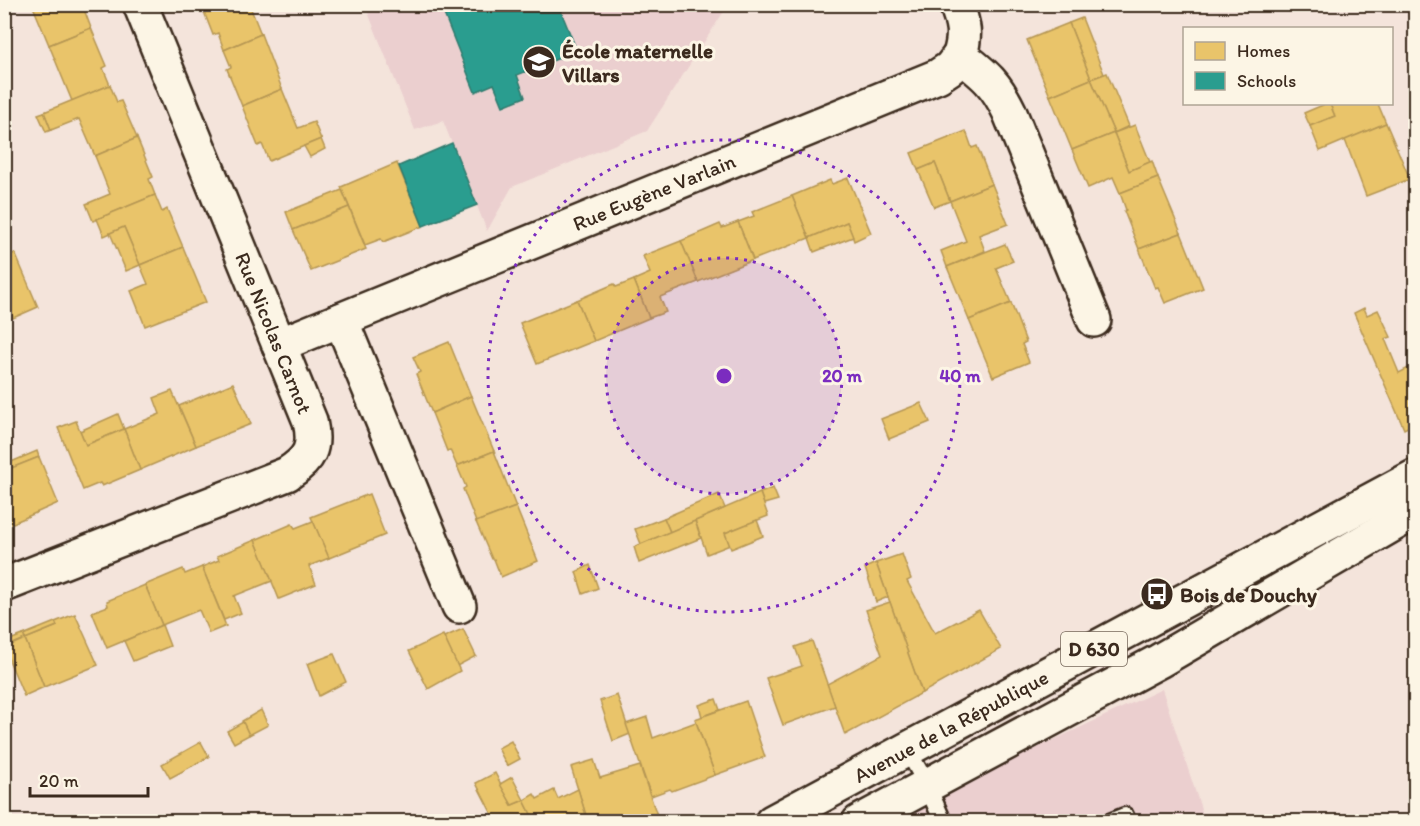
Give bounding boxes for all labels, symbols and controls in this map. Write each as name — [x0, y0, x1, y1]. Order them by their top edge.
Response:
legend — [1183, 27, 1393, 105]
place label: École maternelle Villars — [562, 38, 713, 87]
text: Homes — [1237, 40, 1290, 62]
school or university icon: École maternelle Villars — [521, 44, 557, 80]
text: Schools — [1237, 70, 1296, 92]
street label: Rue Eugène Varlain — [569, 148, 739, 236]
street label: Rue Nicolas Carnot — [230, 249, 318, 418]
text: 20 m — [822, 365, 863, 387]
text: 40 m — [939, 365, 981, 387]
centre of rings — [714, 366, 734, 386]
bus stop icon: Bois de Douchy — [1139, 576, 1175, 612]
place label: Bois de Douchy — [1180, 582, 1317, 608]
road number: D 630 — [1061, 632, 1127, 666]
street label: Avenue de la République — [849, 664, 1053, 788]
scale bar — [30, 760, 148, 798]
text: 20 m — [39, 770, 79, 792]

